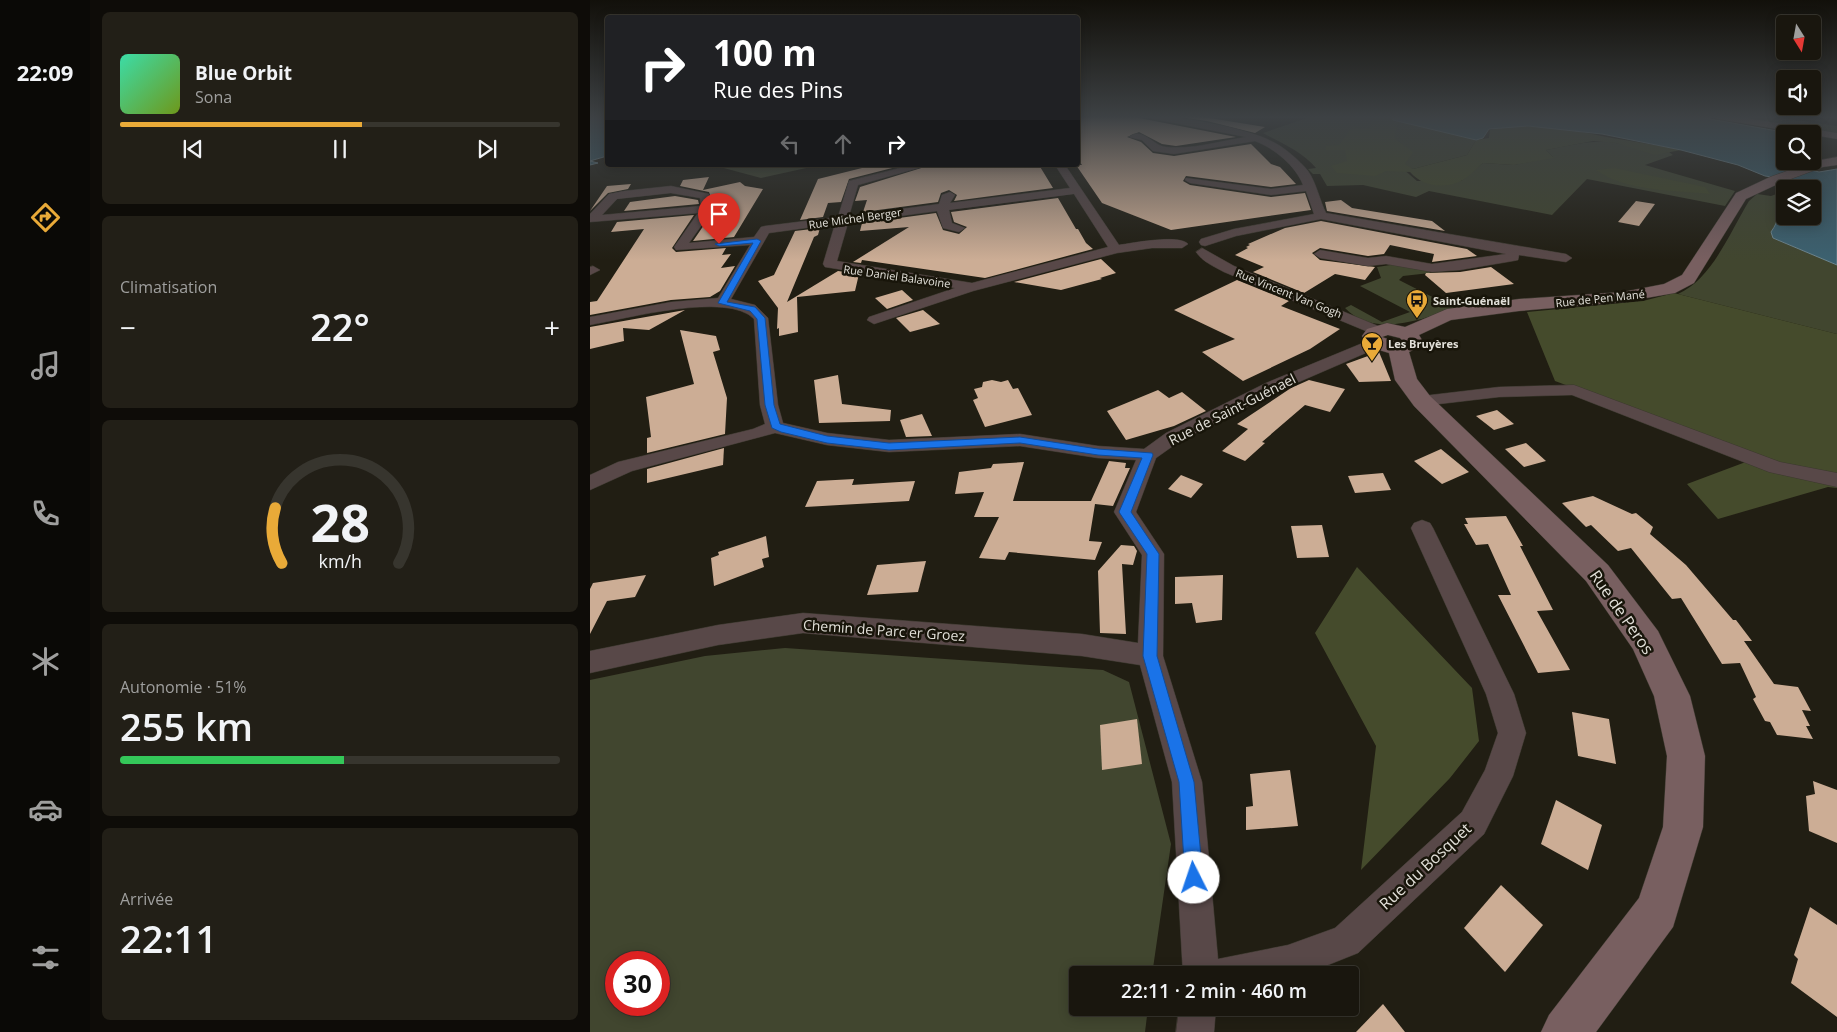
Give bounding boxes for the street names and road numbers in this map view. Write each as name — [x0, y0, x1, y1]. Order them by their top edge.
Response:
street label: Rue Michel Berger — [808, 204, 903, 232]
street label: Rue Daniel Balavoine — [843, 261, 951, 291]
street label: Rue Vincent Van Gogh — [1234, 265, 1344, 321]
street label: Rue de Pen Mané — [1555, 286, 1645, 310]
street label: Rue de Saint-Guénael — [1165, 369, 1299, 449]
street label: Rue de Peros — [1585, 565, 1659, 659]
street label: Chemin de Parc er Groez — [802, 615, 966, 645]
street label: Rue du Bosquet — [1374, 817, 1476, 914]

